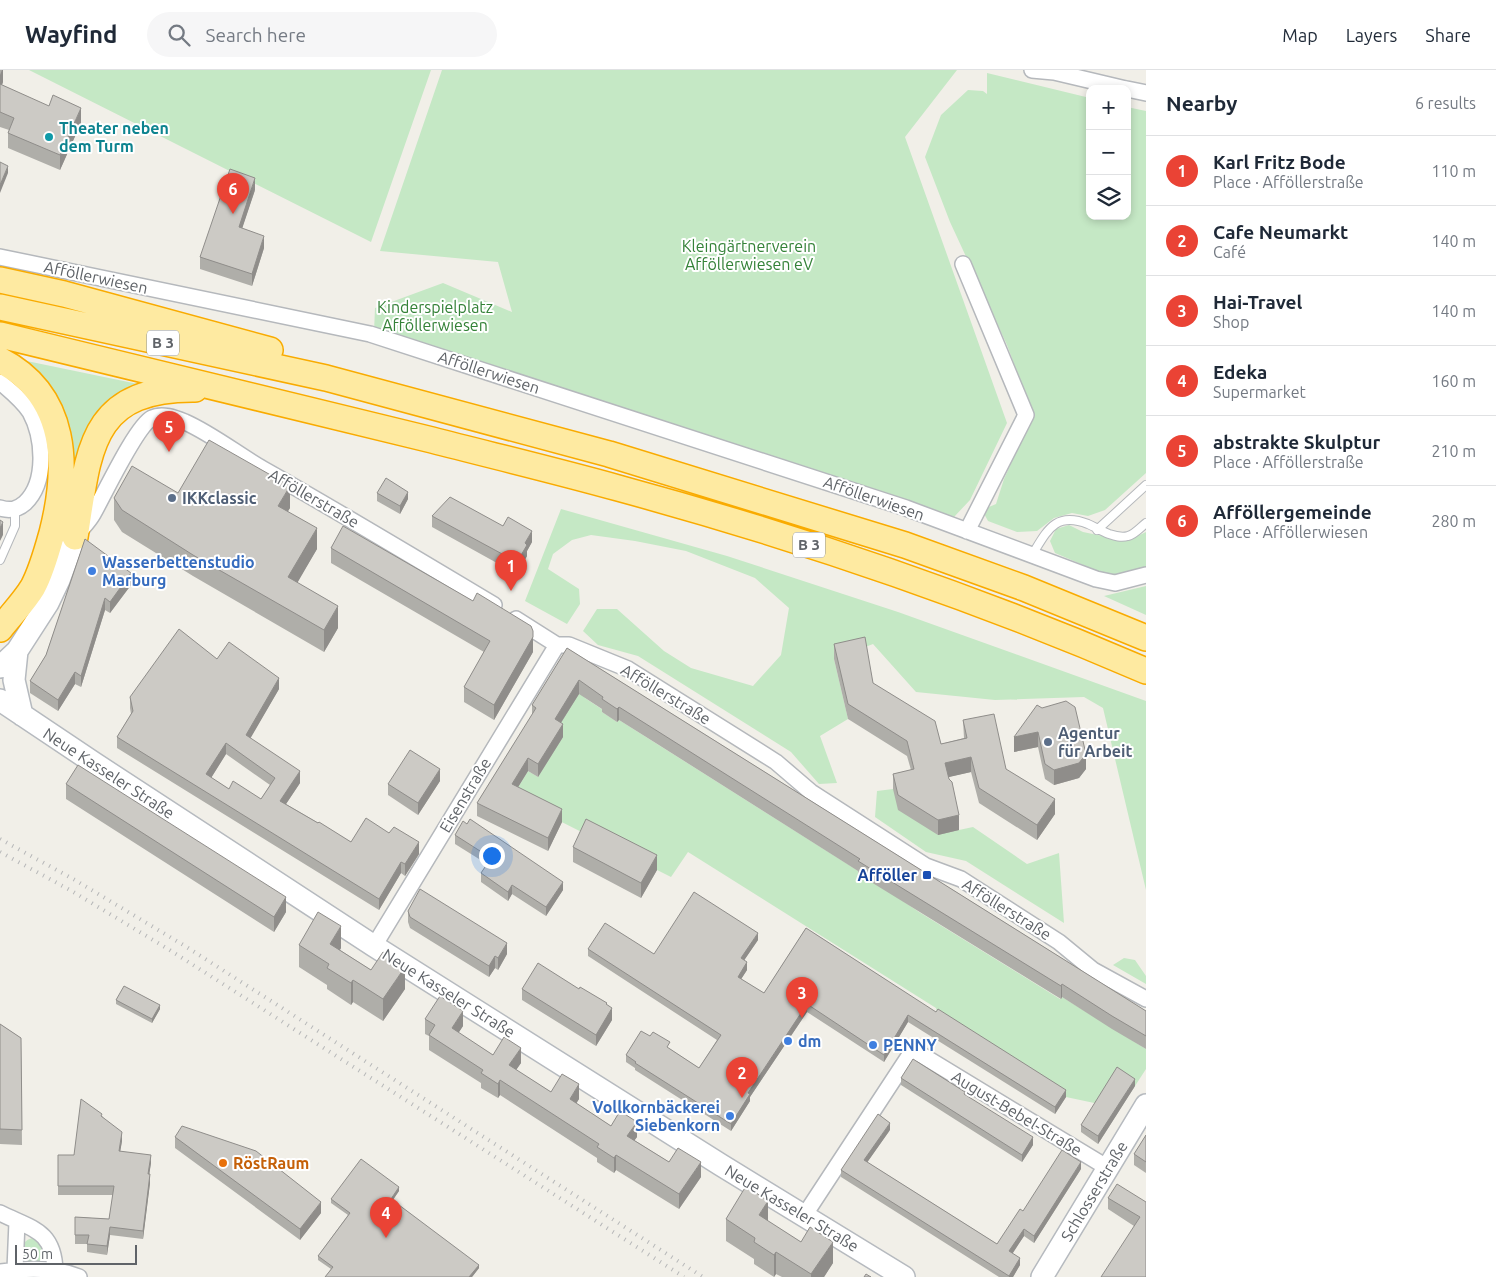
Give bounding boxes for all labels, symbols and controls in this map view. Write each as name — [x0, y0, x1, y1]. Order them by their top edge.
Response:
search box — [147, 12, 497, 57]
text: Wayfind — [25, 21, 117, 48]
icon: search — [165, 21, 193, 49]
text: Search here — [205, 24, 306, 46]
text: Map — [1282, 25, 1318, 45]
text: Layers — [1346, 25, 1397, 45]
text: Share — [1425, 25, 1471, 45]
map controls — [1086, 85, 1131, 220]
button: + — [1086, 85, 1131, 130]
text: Nearby — [1166, 91, 1237, 115]
text: 6 results — [1415, 94, 1476, 112]
place label: Theater neben dem Turm — [59, 119, 169, 155]
button: − — [1086, 130, 1131, 175]
marker: Theater neben dem Turm — [43, 131, 55, 143]
text: Karl Fritz Bode — [1213, 151, 1346, 173]
text: 1 — [1177, 162, 1187, 180]
text: 110 m — [1431, 162, 1476, 180]
pin: 6 — [217, 173, 249, 214]
text: Place · Afföllerstraße — [1213, 173, 1364, 191]
button: layers — [1086, 175, 1131, 220]
text: Cafe Neumarkt — [1213, 221, 1348, 243]
text: 2 — [1177, 232, 1187, 250]
text: 140 m — [1431, 232, 1476, 250]
park label: Kleingärtnerverein Afföllerwiesen eV — [682, 237, 816, 273]
text: Café — [1213, 243, 1246, 261]
street label: Afföllerwiesen — [42, 257, 150, 297]
text: Hai-Travel — [1213, 291, 1302, 313]
park label: Kinderspielplatz Afföllerwiesen — [377, 298, 493, 334]
text: 3 — [1177, 302, 1187, 320]
text: 140 m — [1431, 302, 1476, 320]
text: Shop — [1213, 313, 1249, 331]
road number: B 3 — [147, 330, 179, 356]
street label: Afföllerwiesen — [436, 347, 542, 397]
text: Edeka — [1213, 361, 1267, 383]
text: 4 — [1177, 372, 1187, 390]
text: 160 m — [1431, 372, 1476, 390]
text: Supermarket — [1213, 383, 1306, 401]
pin: 5 — [153, 411, 185, 452]
text: abstrakte Skulptur — [1213, 431, 1380, 453]
text: 5 — [1177, 442, 1187, 460]
text: 210 m — [1431, 442, 1476, 460]
text: Place · Afföllerstraße — [1213, 453, 1364, 471]
street label: Afföllerstraße — [266, 465, 362, 531]
street label: Afföllerwiesen — [821, 472, 927, 524]
place label: IKKclassic — [182, 489, 257, 507]
marker: IKKclassic — [166, 492, 178, 504]
text: Afföllergemeinde — [1213, 501, 1372, 523]
text: 6 — [1177, 512, 1187, 530]
text: 280 m — [1431, 512, 1476, 530]
text: Place · Afföllerwiesen — [1213, 523, 1368, 541]
road number: B 3 — [793, 532, 825, 558]
pin: 1 — [495, 550, 527, 591]
place label: Wasserbettenstudio Marburg — [102, 553, 255, 589]
marker: Wasserbettenstudio Marburg — [86, 565, 98, 577]
street label: Afföllerstraße — [618, 660, 714, 728]
street label: Neue Kasseler Straße — [40, 724, 178, 822]
place label: Agentur für Arbeit — [1058, 724, 1132, 760]
marker: Agentur für Arbeit — [1042, 736, 1054, 748]
street label: Eisenstraße — [436, 754, 494, 836]
your location — [479, 843, 505, 869]
place label: Afföller — [858, 866, 917, 884]
marker: Afföller — [921, 869, 933, 881]
street label: Afföllerstraße — [959, 875, 1055, 943]
street label: Neue Kasseler Straße — [379, 945, 519, 1041]
pin: 3 — [786, 977, 818, 1018]
place label: dm — [798, 1032, 821, 1050]
marker: dm — [782, 1035, 794, 1047]
place label: PENNY — [883, 1036, 938, 1054]
marker: PENNY — [867, 1039, 879, 1051]
pin: 2 — [726, 1057, 758, 1098]
street label: August-Bebel-Straße — [949, 1067, 1085, 1159]
place label: Vollkornbäckerei Siebenkorn — [592, 1098, 720, 1134]
marker: Vollkornbäckerei Siebenkorn — [724, 1110, 736, 1122]
street label: Schlosserstraße — [1057, 1138, 1131, 1244]
place label: RöstRaum — [233, 1154, 309, 1172]
marker: RöstRaum — [217, 1157, 229, 1169]
street label: Neue Kasseler Straße — [722, 1161, 862, 1255]
pin: 4 — [370, 1197, 402, 1238]
scale bar — [15, 1242, 138, 1265]
text: 50 m — [22, 1246, 53, 1262]

